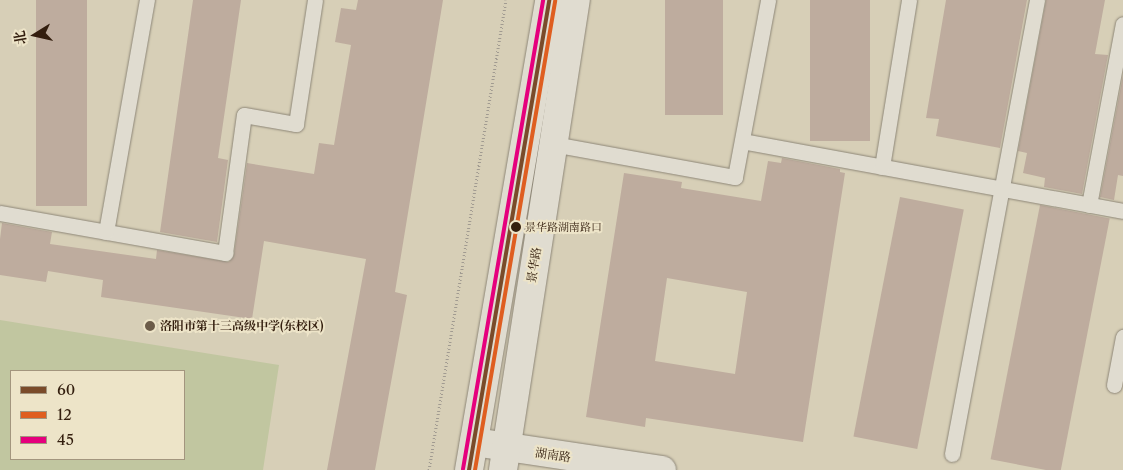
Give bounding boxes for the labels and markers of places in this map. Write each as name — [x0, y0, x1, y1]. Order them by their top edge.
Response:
place label: 景华路湖南路口 — [525, 220, 602, 234]
marker: 景华路湖南路口 — [511, 222, 521, 232]
place label: 洛阳市第十三高级中学(东校区) — [160, 319, 323, 333]
marker: 洛阳市第十三高级中学(东校区) — [144, 320, 156, 332]

